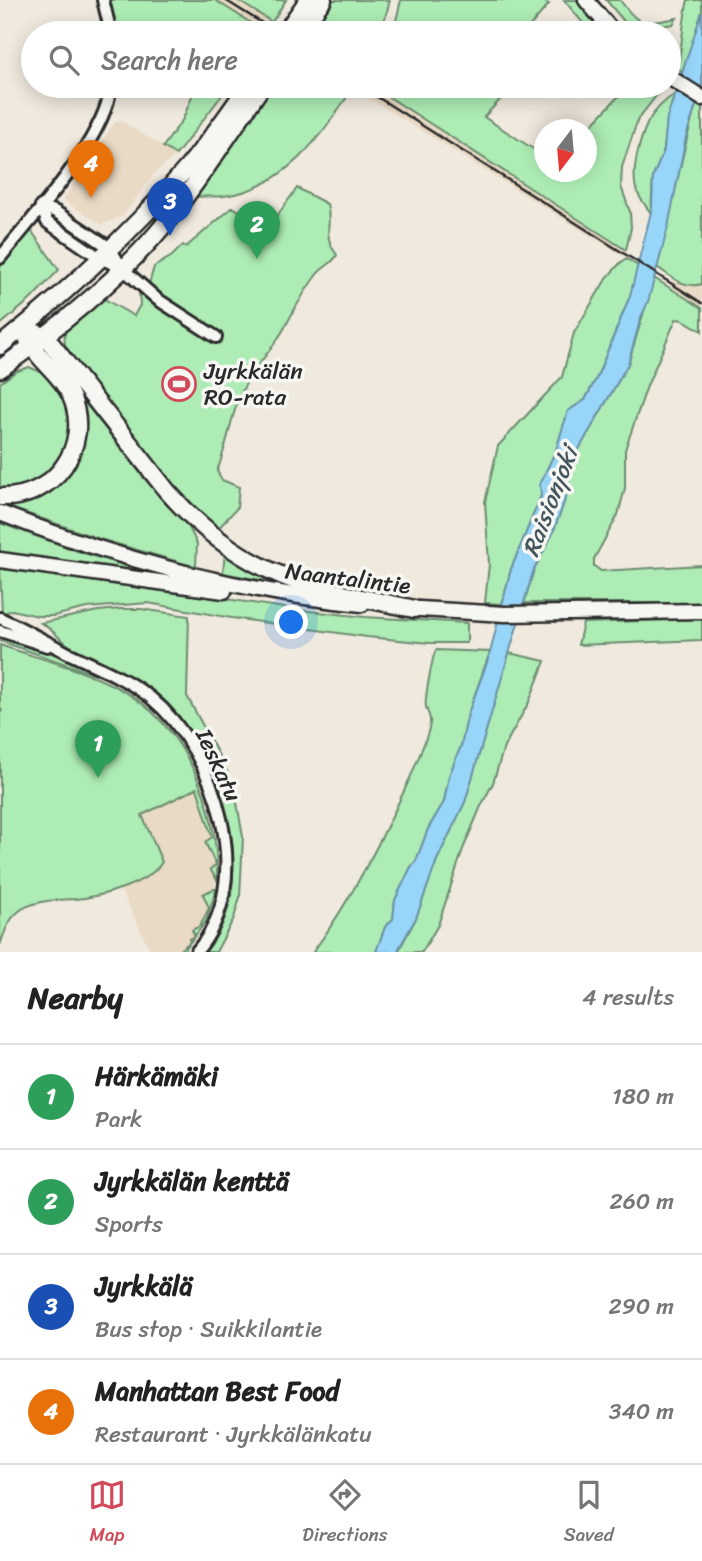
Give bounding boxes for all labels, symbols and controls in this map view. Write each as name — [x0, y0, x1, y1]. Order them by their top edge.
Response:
search box — [21, 21, 681, 98]
text: Search here — [101, 37, 238, 83]
icon: search — [45, 41, 83, 79]
north arrow — [534, 119, 597, 182]
pin: 4 — [68, 140, 114, 198]
pin: 3 — [147, 178, 193, 236]
pin: 2 — [234, 201, 280, 259]
place label: Jyrkkälän RO-rata — [203, 351, 303, 418]
sports icon: Jyrkkälän RO-rata — [160, 365, 198, 403]
water label: Raisionjoki — [510, 437, 592, 563]
street label: Naantalintie — [283, 550, 413, 607]
your location — [274, 605, 308, 639]
pin: 1 — [75, 720, 121, 778]
street label: Ieskatu — [183, 721, 253, 809]
text: Nearby — [28, 971, 123, 1025]
text: 4 results — [582, 977, 674, 1018]
text: Härkämäki — [95, 1053, 218, 1099]
text: 1 — [46, 1076, 56, 1117]
text: 180 m — [612, 1076, 674, 1117]
text: Park — [95, 1099, 142, 1140]
text: Jyrkkälän kenttä — [95, 1158, 289, 1204]
text: 2 — [44, 1181, 58, 1222]
text: 260 m — [609, 1181, 674, 1222]
text: Sports — [95, 1204, 163, 1245]
text: Jyrkkälä — [95, 1263, 192, 1309]
text: 3 — [45, 1286, 57, 1327]
text: 290 m — [608, 1286, 674, 1327]
text: Bus stop · Suikkilantie — [95, 1309, 322, 1350]
text: Manhattan Best Food — [95, 1368, 339, 1414]
text: 4 — [44, 1391, 58, 1432]
text: 340 m — [609, 1391, 674, 1432]
text: Restaurant · Jyrkkälänkatu — [95, 1414, 372, 1455]
tab: Map — [88, 1476, 126, 1551]
tab: Directions — [302, 1476, 388, 1551]
tab: Saved — [564, 1476, 614, 1551]

